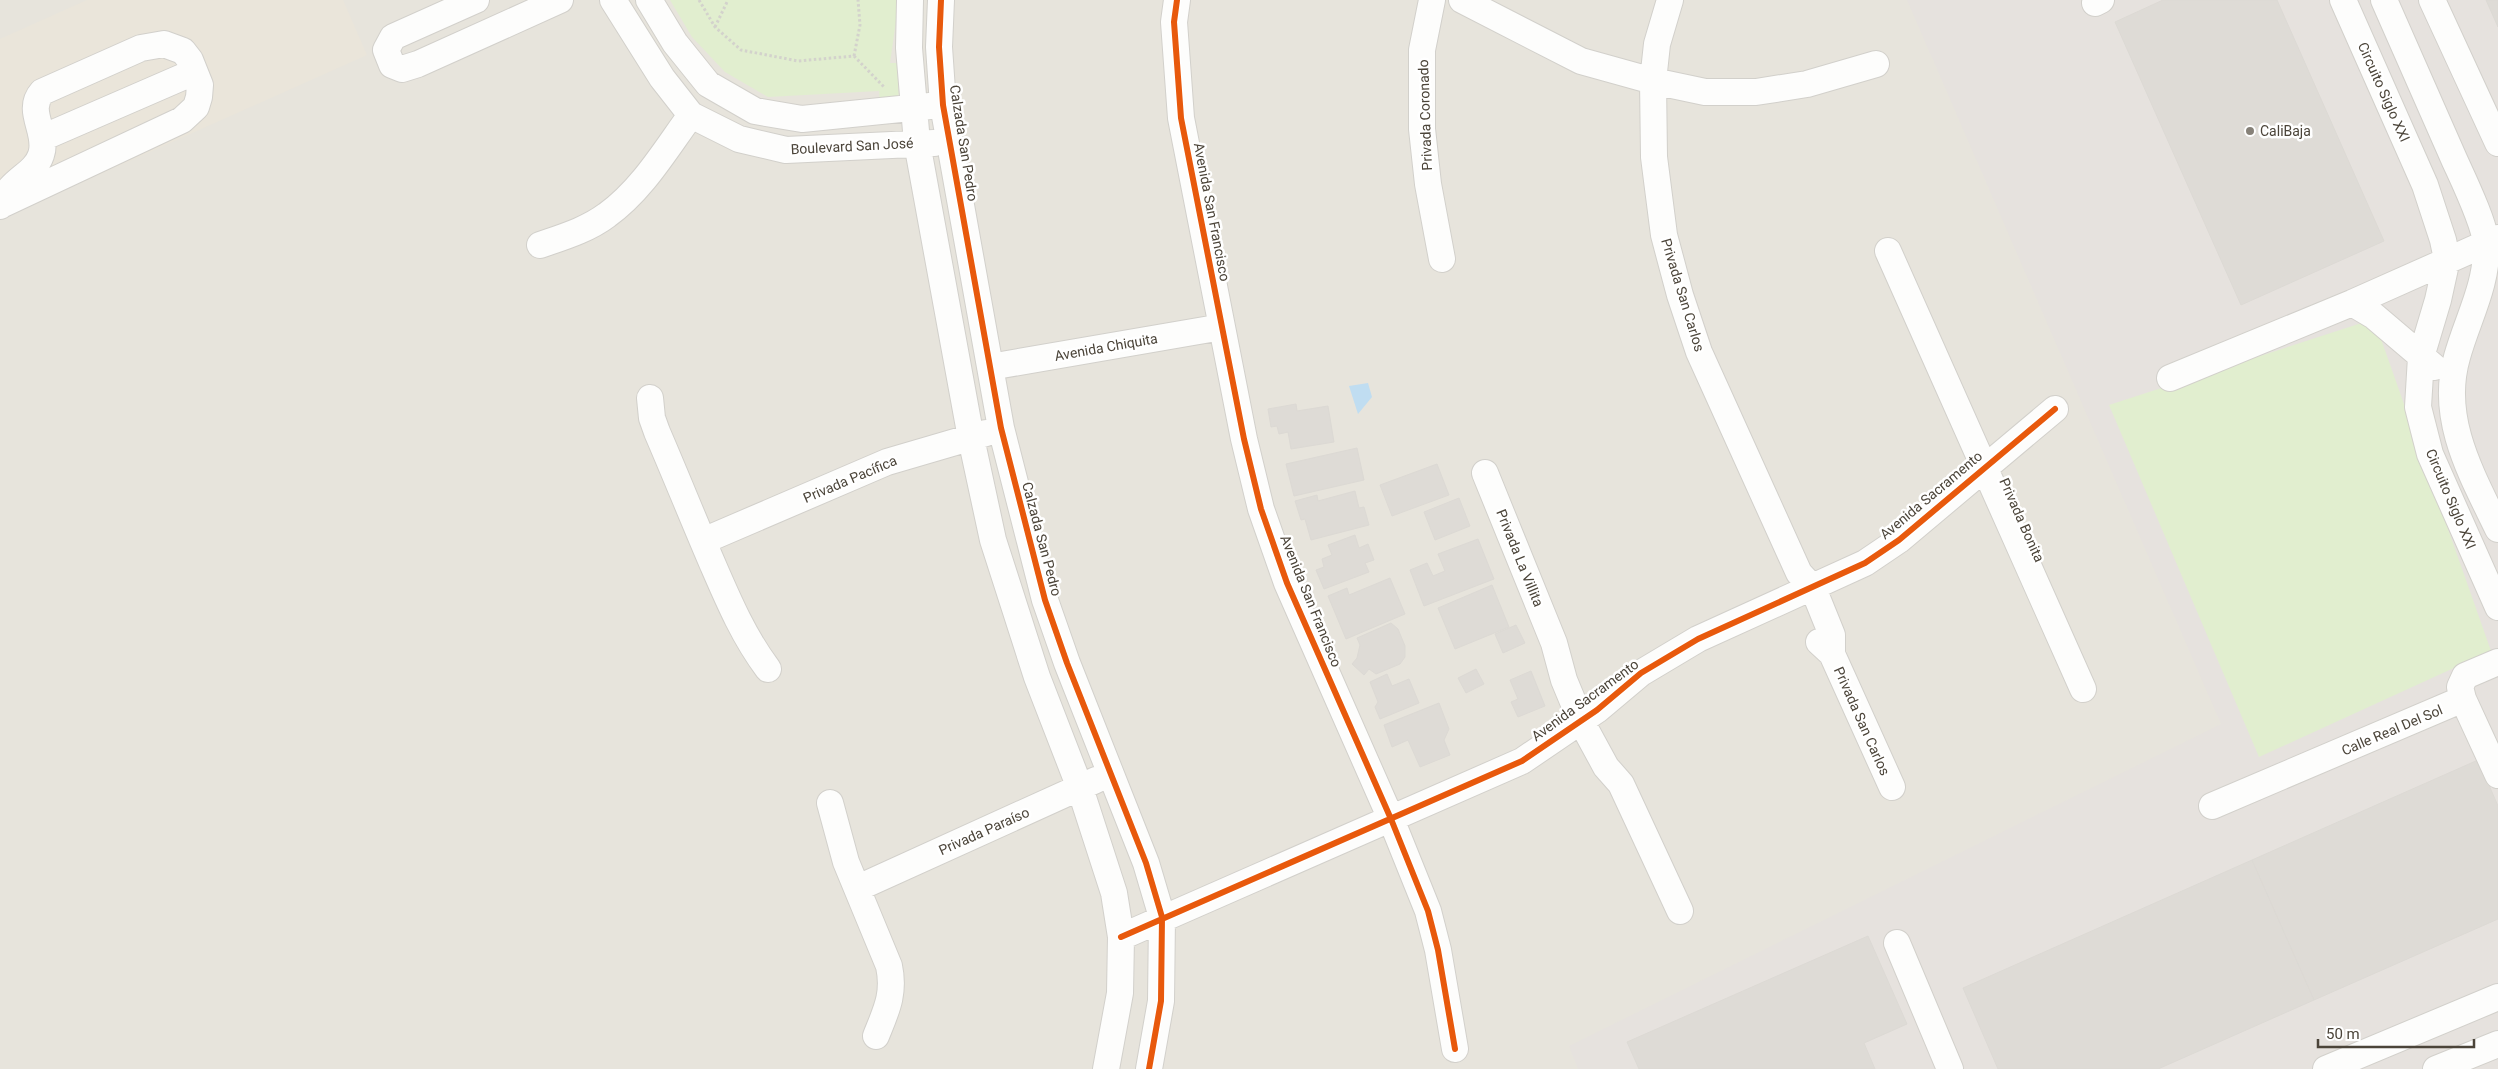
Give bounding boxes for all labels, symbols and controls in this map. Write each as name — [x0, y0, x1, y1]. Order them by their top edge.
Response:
street label: Circuito Siglo XXI — [2355, 40, 2413, 144]
street label: Privada Coronado — [1415, 59, 1435, 171]
street label: Calzada San Pedro — [947, 84, 981, 202]
place label: CaliBaja — [2260, 123, 2311, 139]
marker: CaliBaja — [2244, 125, 2256, 137]
street label: Boulevard San José — [790, 135, 914, 157]
street label: Avenida San Francisco — [1191, 141, 1233, 283]
street label: Privada San Carlos — [1658, 236, 1708, 354]
street label: Avenida Chiquita — [1053, 330, 1159, 364]
street label: Circuito Siglo XXI — [2423, 446, 2479, 552]
street label: Avenida Sacramento — [1877, 448, 1985, 542]
street label: Privada Pacífica — [801, 452, 899, 506]
street label: Privada Bonita — [1996, 476, 2048, 564]
street label: Calzada San Pedro — [1019, 480, 1065, 598]
street label: Privada La Villita — [1493, 507, 1547, 609]
street label: Avenida San Francisco — [1277, 533, 1345, 669]
street label: Avenida Sacramento — [1528, 656, 1642, 744]
street label: Privada San Carlos — [1831, 664, 1893, 778]
street label: Calle Real Del Sol — [2339, 702, 2445, 758]
street label: Privada Paraíso — [936, 804, 1032, 858]
scale bar — [2318, 1016, 2474, 1048]
text: 50 m — [2326, 1025, 2360, 1043]

